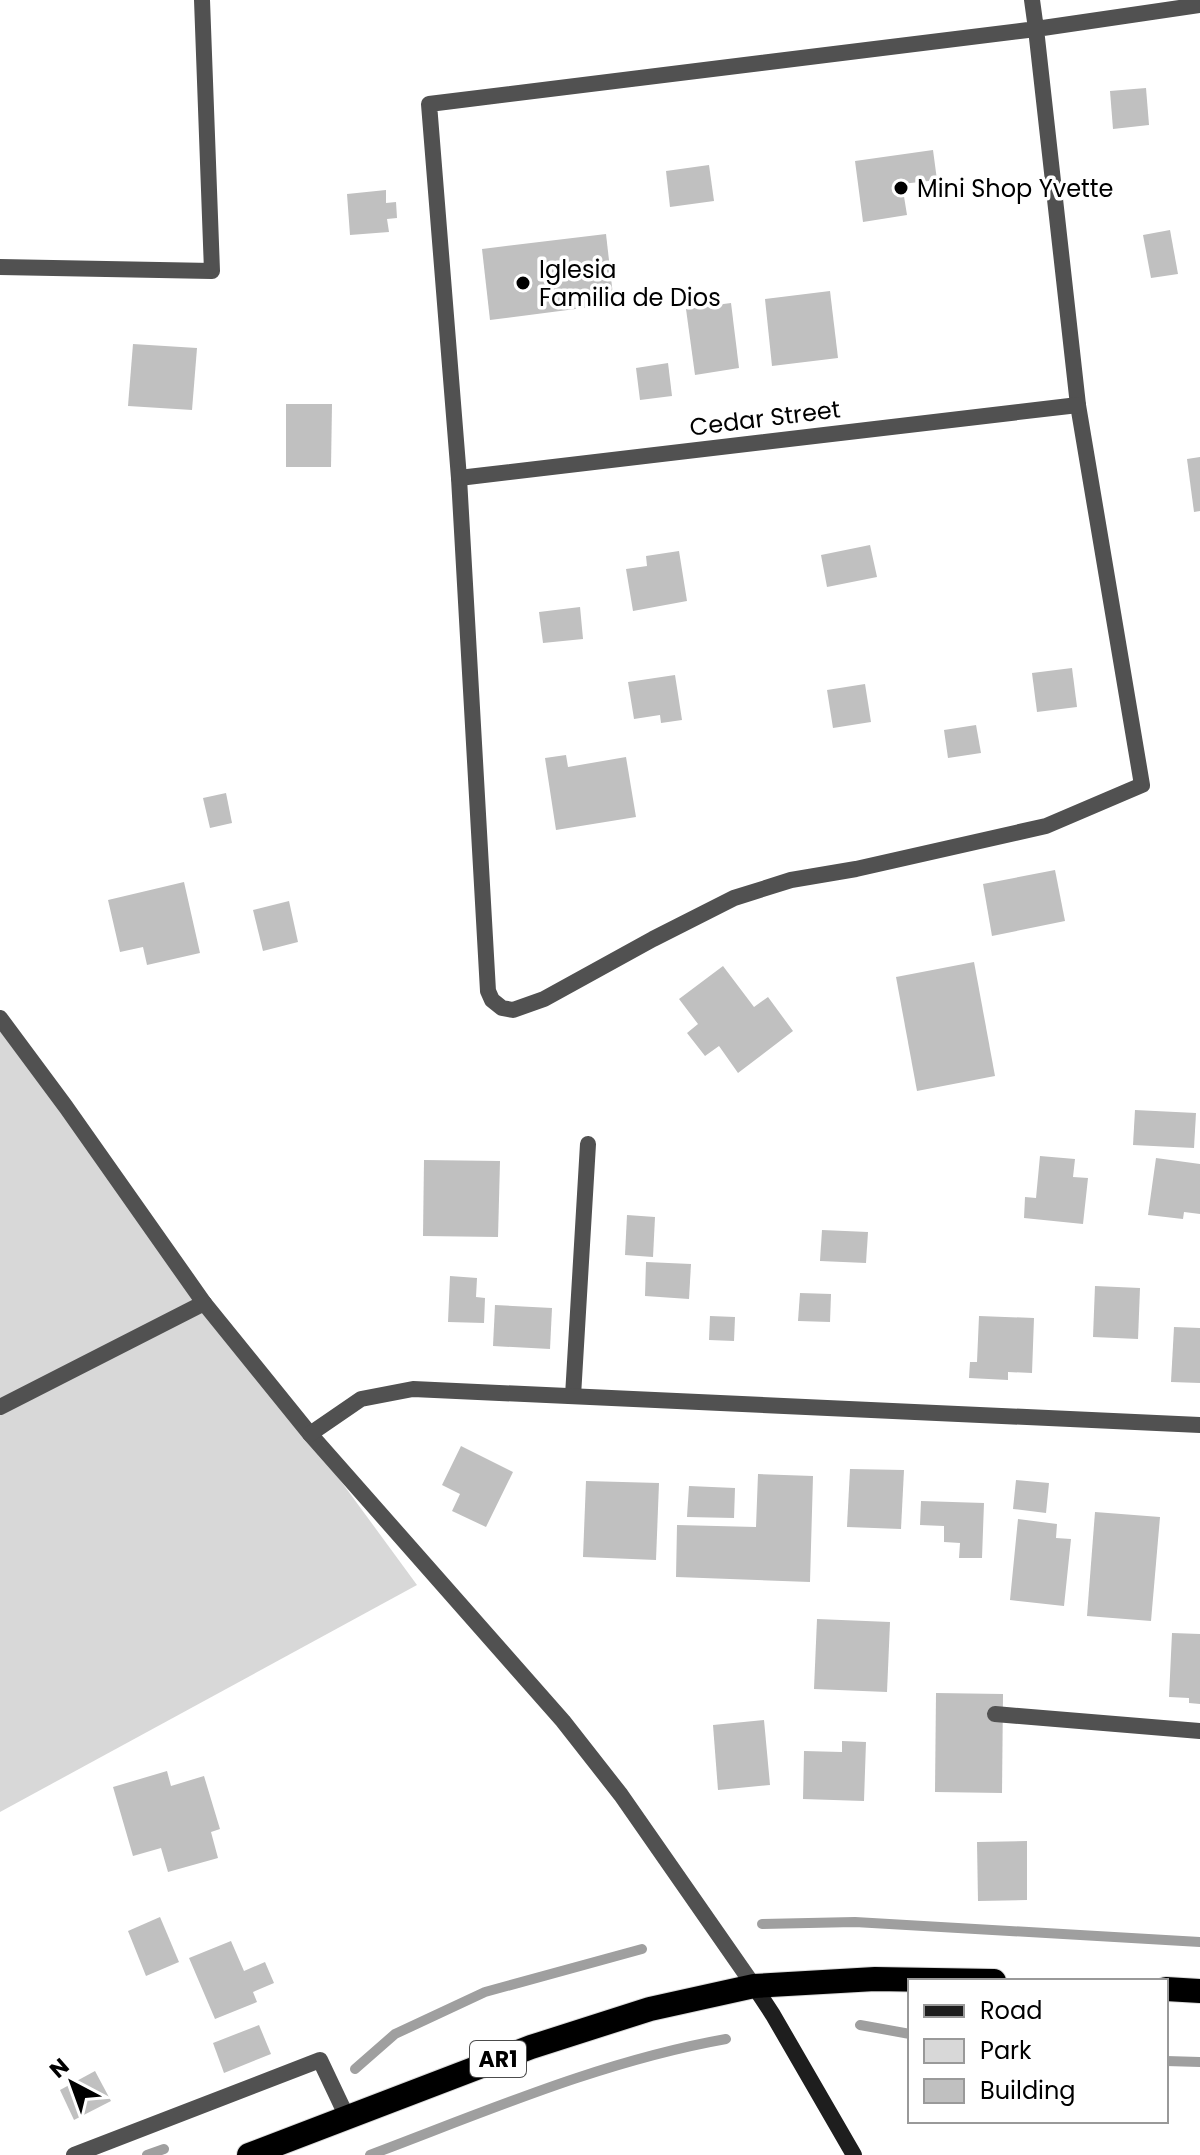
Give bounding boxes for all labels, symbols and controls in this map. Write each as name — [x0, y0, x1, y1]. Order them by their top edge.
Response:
place label: Mini Shop Yvette — [917, 172, 1113, 205]
marker: Mini Shop Yvette — [892, 179, 910, 197]
place label: Iglesia Familia de Dios — [539, 253, 721, 314]
marker: Iglesia Familia de Dios — [514, 274, 532, 292]
street label: Cedar Street — [688, 392, 842, 444]
legend — [908, 1979, 1168, 2123]
text: Road — [980, 1994, 1042, 2027]
text: Park — [980, 2034, 1032, 2067]
road number: AR1 — [470, 2041, 526, 2077]
north arrow — [32, 2043, 112, 2123]
text: N — [43, 2051, 76, 2085]
text: Building — [980, 2074, 1076, 2107]

